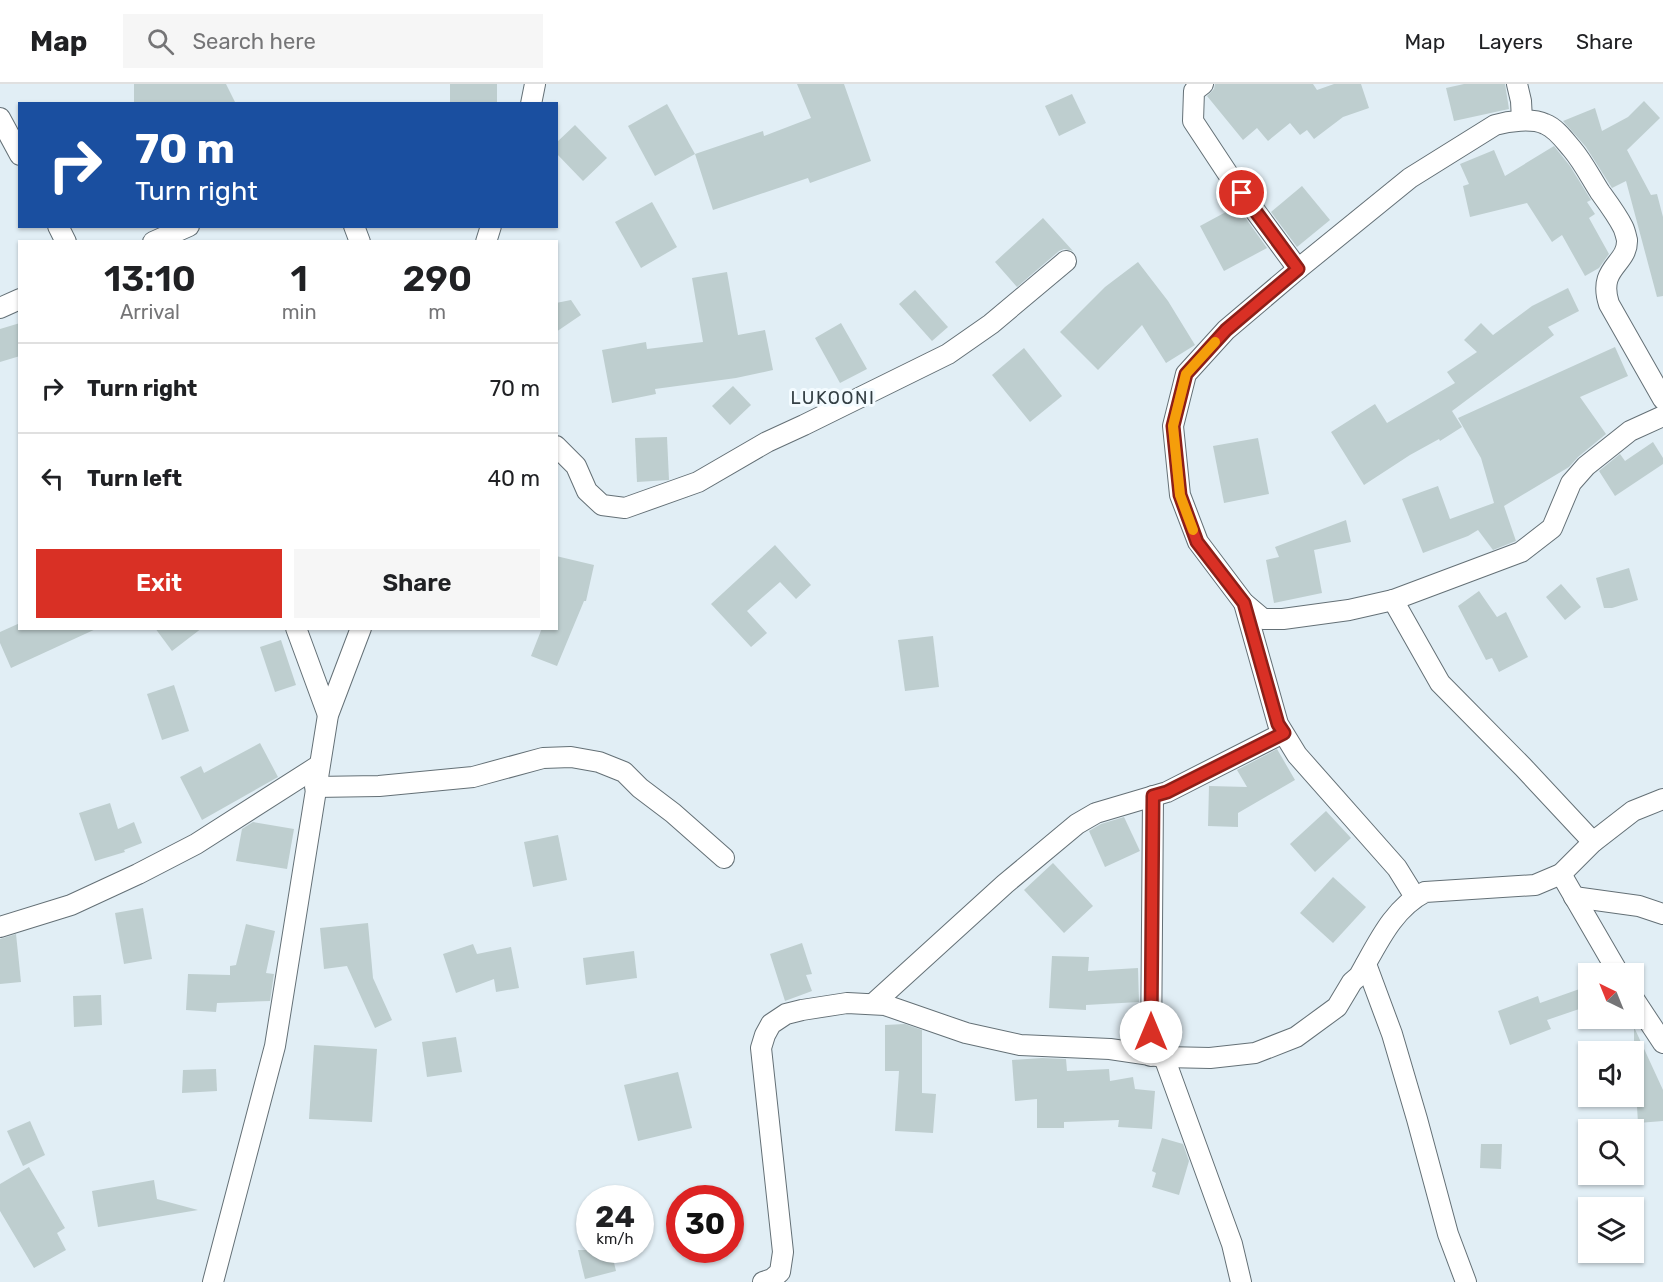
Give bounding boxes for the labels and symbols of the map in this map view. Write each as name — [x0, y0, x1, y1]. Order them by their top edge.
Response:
pin — [1216, 167, 1267, 218]
district label: LUKOONI — [791, 387, 875, 409]
north arrow — [1578, 963, 1644, 1029]
position arrow — [1119, 1000, 1183, 1064]
speed limit sign: 30 — [666, 1185, 744, 1263]

